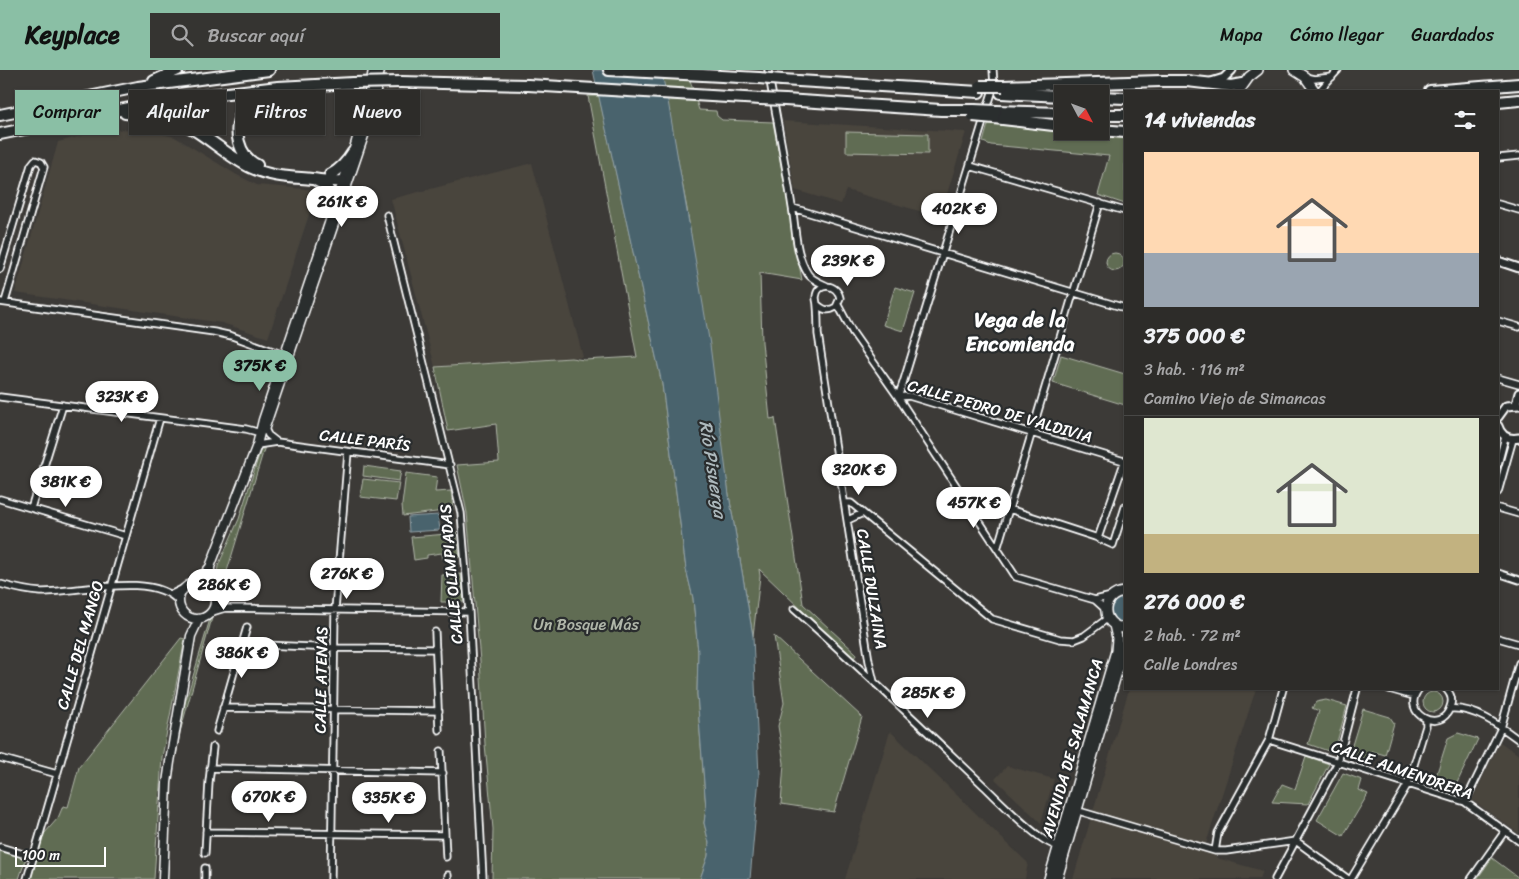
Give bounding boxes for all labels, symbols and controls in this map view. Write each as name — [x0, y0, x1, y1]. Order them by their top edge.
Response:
search box — [150, 13, 500, 58]
text: Keyplace — [25, 14, 120, 56]
text: Buscar aquí — [208, 19, 304, 52]
text: Mapa — [1220, 19, 1262, 51]
text: Cómo llegar — [1290, 19, 1383, 51]
text: Guardados — [1411, 19, 1494, 51]
icon: search — [168, 21, 196, 49]
north arrow — [1054, 85, 1109, 140]
map controls — [1054, 85, 1109, 140]
chip: Comprar — [15, 90, 119, 135]
chip: Alquilar — [129, 90, 226, 135]
chip: Filtros — [236, 90, 325, 135]
chip: Nuevo — [335, 90, 420, 135]
text: 14 viviendas — [1144, 101, 1256, 139]
icon: filters — [1451, 106, 1479, 134]
icon: home — [1267, 185, 1357, 275]
pin: 261K € — [301, 186, 383, 228]
text: 261K € — [317, 187, 367, 216]
pin: 402K € — [918, 192, 1000, 235]
text: 402K € — [932, 194, 986, 223]
pin: 239K € — [807, 244, 889, 287]
text: 239K € — [822, 246, 874, 275]
district label: Vega de la Encomienda — [965, 301, 1075, 363]
text: 375 000 € — [1144, 317, 1245, 355]
pin: 375K € — [219, 350, 301, 392]
text: 375K € — [234, 351, 286, 380]
text: 3 hab. · 116 m² — [1144, 355, 1245, 384]
street label: CALLE PEDRO DE VALDIVIA — [904, 371, 1096, 451]
pin: 323K € — [81, 380, 163, 423]
text: 323K € — [96, 382, 148, 411]
text: Camino Viejo de Simancas — [1144, 384, 1326, 413]
water label: Río Pisuerga — [690, 418, 737, 522]
street label: CALLE PARÍS — [318, 420, 413, 460]
icon: home — [1267, 450, 1357, 540]
pin: 320K € — [818, 454, 900, 496]
text: 320K € — [833, 455, 885, 484]
pin: 381K € — [25, 466, 107, 508]
text: 381K € — [41, 467, 91, 496]
pin: 457K € — [933, 486, 1015, 529]
text: 457K € — [947, 488, 1001, 517]
street label: CALLE OLIMPIADAS — [430, 503, 472, 645]
street label: CALLE DULZAINA — [848, 527, 896, 651]
pin: 276K € — [306, 558, 388, 600]
text: 276K € — [321, 559, 373, 588]
pin: 286K € — [183, 568, 265, 611]
text: 286K € — [198, 570, 250, 599]
street label: CALLE DEL MANGO — [48, 577, 112, 713]
text: 276 000 € — [1144, 583, 1245, 621]
park label: Un Bosque Más — [533, 610, 639, 639]
text: 2 hab. · 72 m² — [1144, 621, 1241, 650]
street label: CALLE ATENAS — [306, 626, 336, 734]
pin: 386K € — [201, 636, 283, 679]
text: 386K € — [216, 638, 268, 667]
text: Calle Londres — [1144, 650, 1237, 679]
street label: AVENIDA DE SALAMANCA — [1032, 655, 1111, 842]
pin: 285K € — [887, 676, 969, 719]
text: 285K € — [901, 678, 955, 707]
street label: CALLE ALMENDRERA — [1327, 732, 1477, 808]
pin: 670K € — [228, 780, 310, 823]
text: 670K € — [243, 782, 295, 811]
pin: 335K € — [348, 782, 430, 824]
text: 335K € — [363, 783, 415, 812]
text: 100 m — [22, 843, 60, 868]
scale bar — [15, 844, 106, 867]

